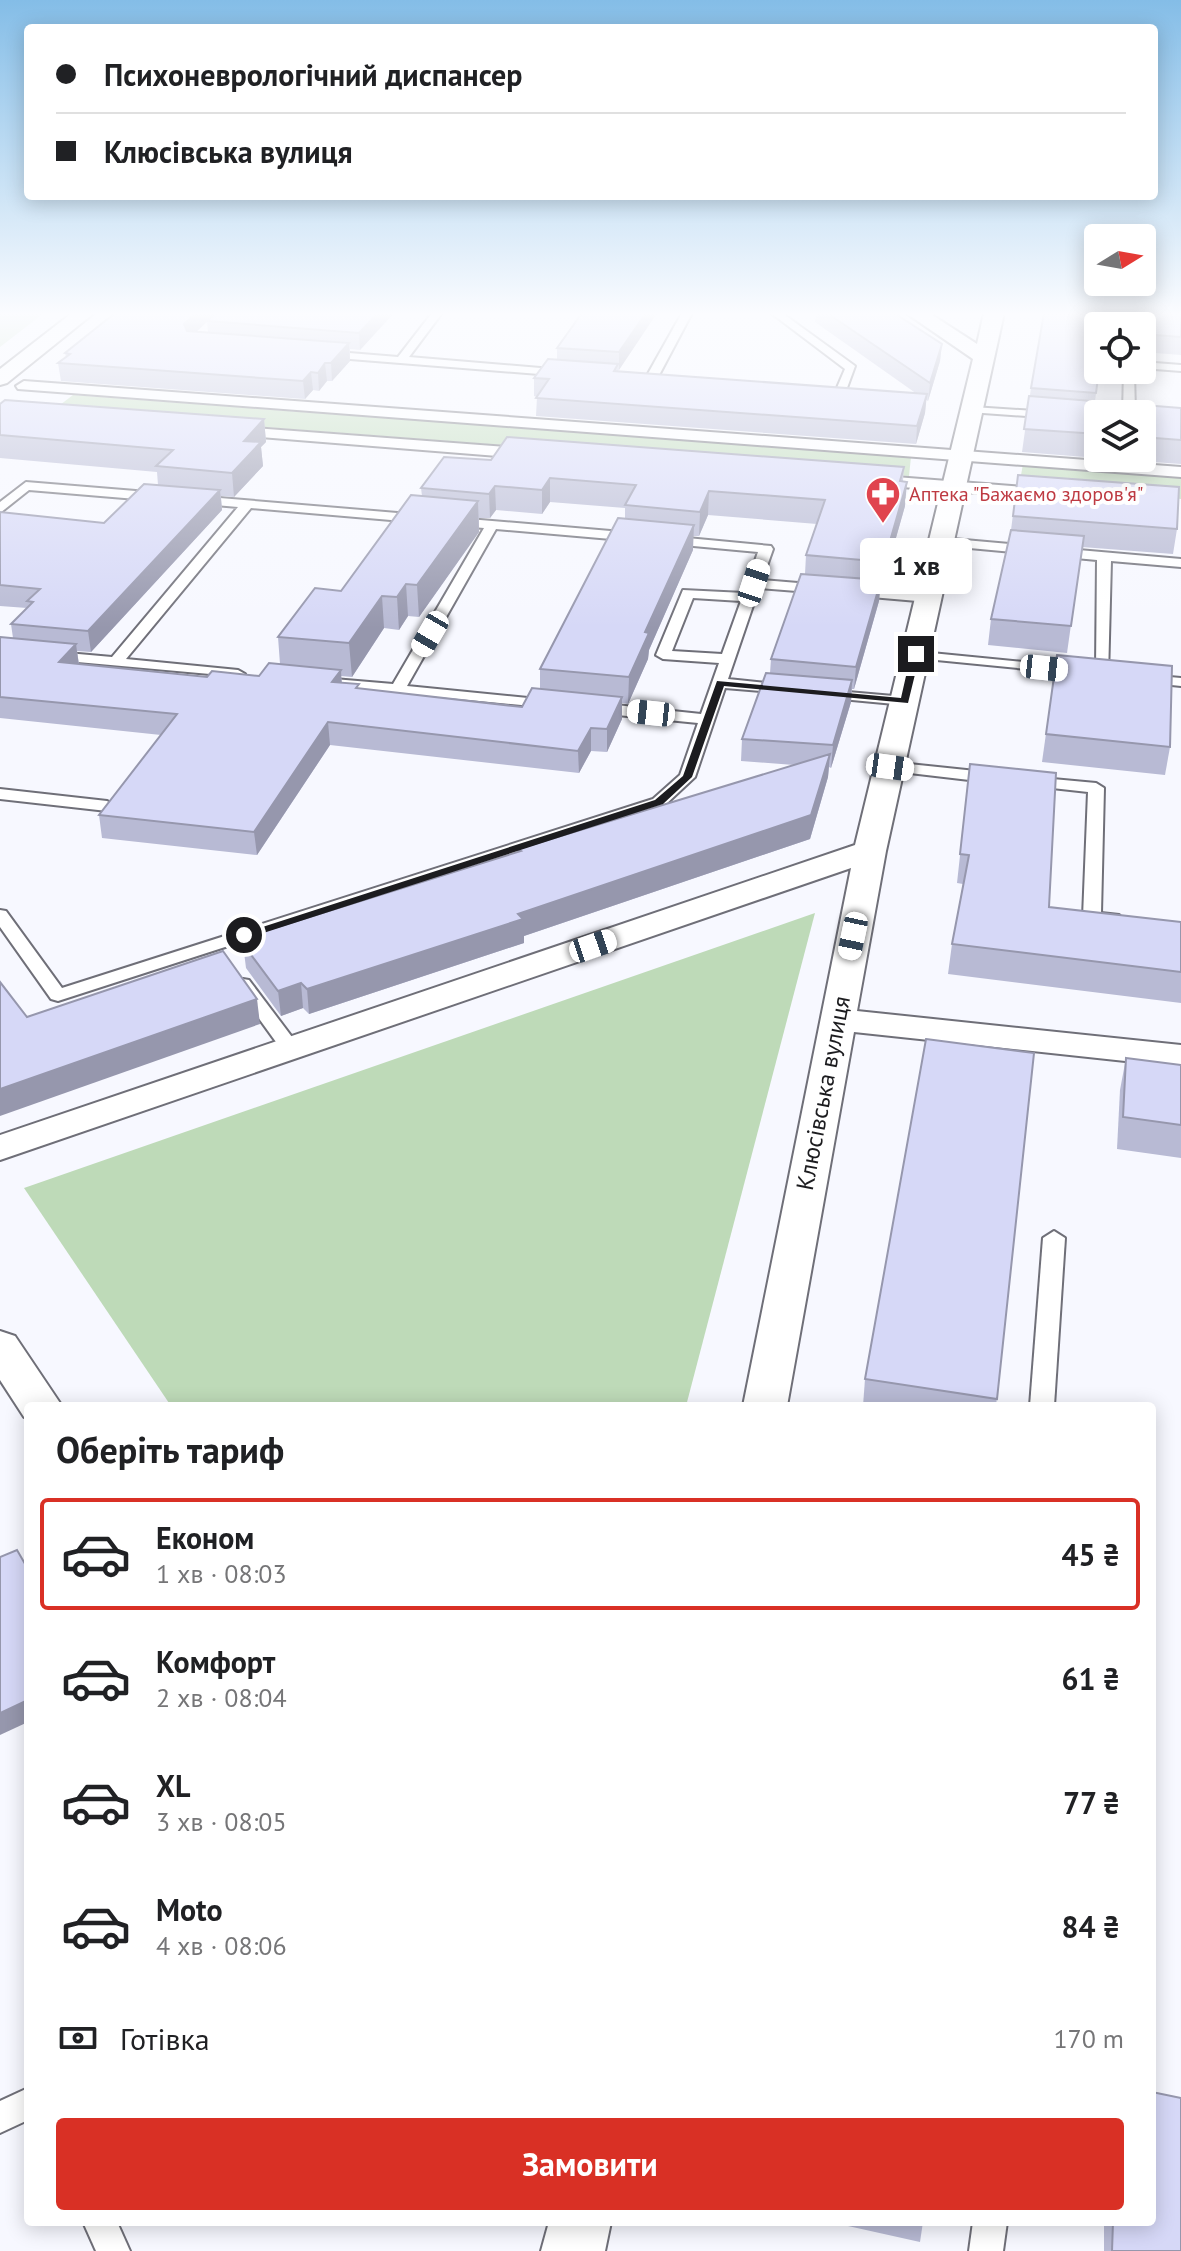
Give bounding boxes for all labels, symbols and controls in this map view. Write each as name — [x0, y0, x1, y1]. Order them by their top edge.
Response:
text: Психоневрологічний диспансер — [104, 55, 523, 94]
text: Клюсівська вулиця — [104, 132, 353, 171]
north arrow — [1084, 224, 1156, 296]
map controls — [1084, 224, 1156, 472]
button: locate — [1084, 312, 1156, 384]
button: layers — [1084, 400, 1156, 472]
pharmacy icon: Аптека "Бажаємо здоров'я" — [864, 475, 902, 525]
place label: Аптека "Бажаємо здоров'я" — [909, 481, 1143, 507]
callout: 1 хв — [860, 538, 972, 594]
text: 1 хв — [892, 549, 940, 582]
car — [735, 556, 773, 610]
car — [408, 607, 452, 661]
route end — [898, 636, 934, 672]
car — [1019, 654, 1069, 682]
car — [626, 699, 676, 727]
car — [865, 752, 915, 782]
car — [836, 910, 870, 962]
route start — [226, 917, 262, 953]
car — [566, 927, 620, 965]
street label: Клюсівська вулиця — [789, 993, 857, 1193]
text: Оберіть тариф — [56, 1426, 284, 1473]
icon: car — [60, 1518, 132, 1590]
text: Економ — [156, 1518, 254, 1557]
text: 45 ₴ — [1061, 1535, 1120, 1574]
text: 1 хв · 08:03 — [156, 1557, 287, 1590]
icon: car — [60, 1642, 132, 1714]
text: Комфорт — [156, 1642, 275, 1681]
text: 61 ₴ — [1061, 1659, 1120, 1698]
text: 2 хв · 08:04 — [156, 1681, 287, 1714]
icon: car — [60, 1766, 132, 1838]
text: XL — [156, 1766, 190, 1805]
text: 77 ₴ — [1063, 1783, 1120, 1822]
text: 3 хв · 08:05 — [156, 1805, 287, 1838]
icon: car — [60, 1890, 132, 1962]
text: Moto — [156, 1890, 223, 1929]
text: 84 ₴ — [1061, 1907, 1120, 1946]
text: 4 хв · 08:06 — [156, 1929, 287, 1962]
icon: cash — [56, 2016, 100, 2060]
text: Готівка — [120, 2019, 210, 2058]
text: 170 m — [1053, 2022, 1124, 2055]
button: Замовити — [56, 2118, 1124, 2210]

